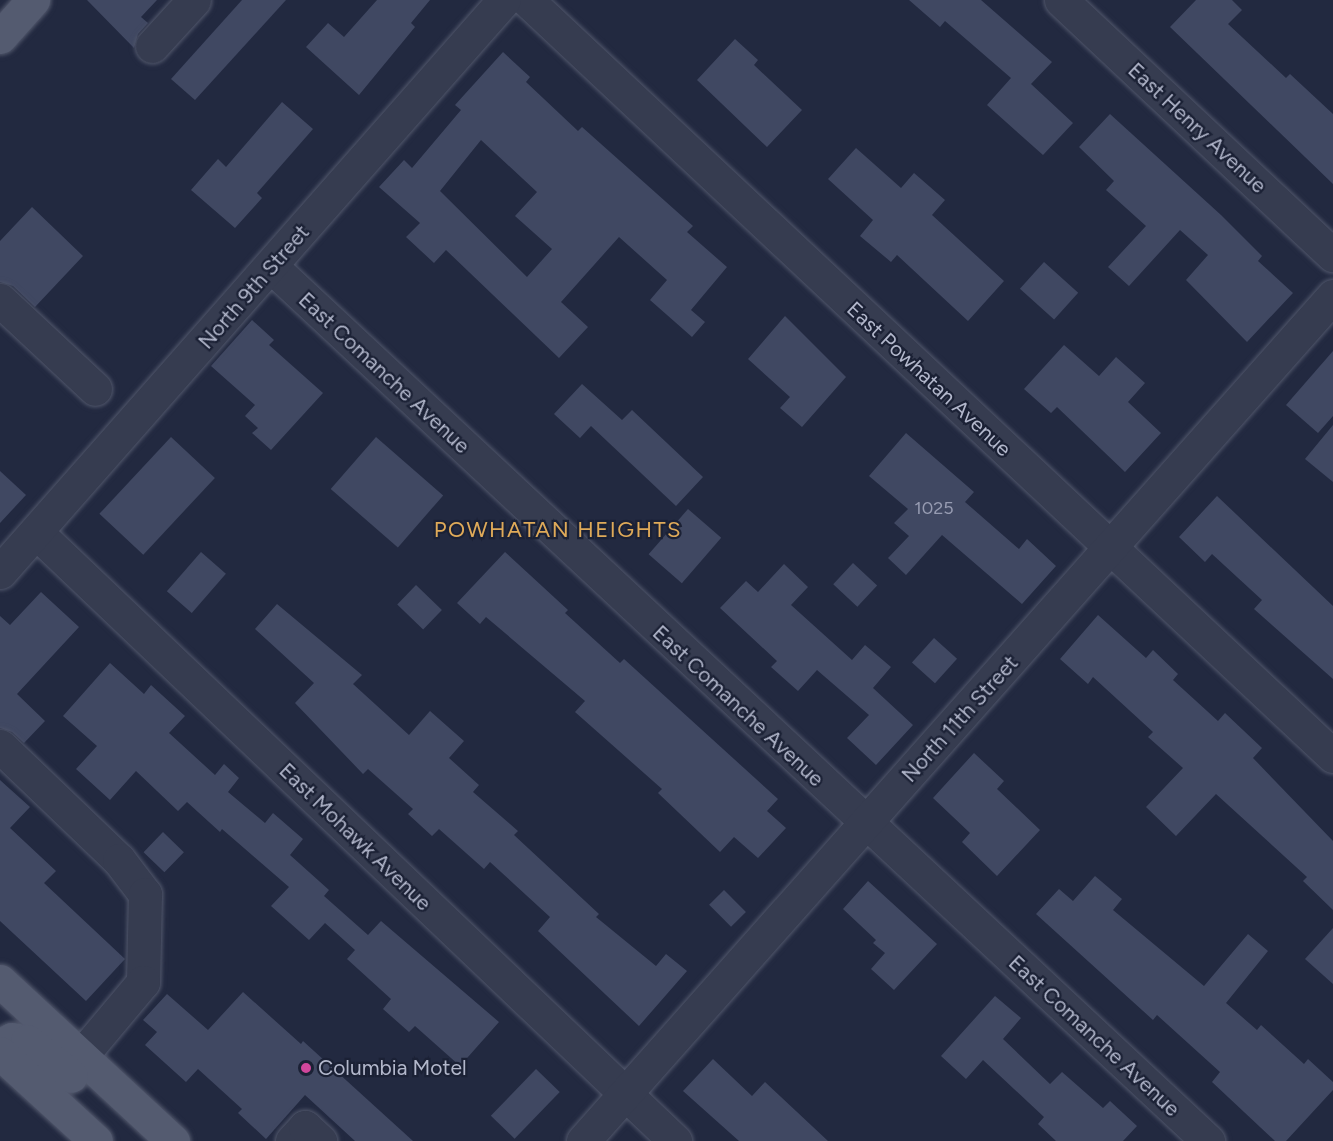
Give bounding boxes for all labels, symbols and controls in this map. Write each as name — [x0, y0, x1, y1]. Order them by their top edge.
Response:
street label: East Henry Avenue — [1123, 58, 1271, 198]
street label: North 9th Street — [193, 220, 315, 354]
street label: East Comanche Avenue — [293, 287, 475, 459]
street label: East Powhatan Avenue — [842, 296, 1016, 462]
house number: 1025 — [914, 497, 954, 519]
district label: POWHATAN HEIGHTS — [434, 517, 682, 543]
street label: East Comanche Avenue — [647, 620, 829, 792]
street label: North 11th Street — [897, 651, 1023, 787]
street label: East Mohawk Avenue — [274, 758, 436, 916]
street label: East Comanche Avenue — [1003, 950, 1185, 1122]
place label: Columbia Motel — [318, 1055, 467, 1081]
marker: Columbia Motel — [299, 1061, 313, 1075]

